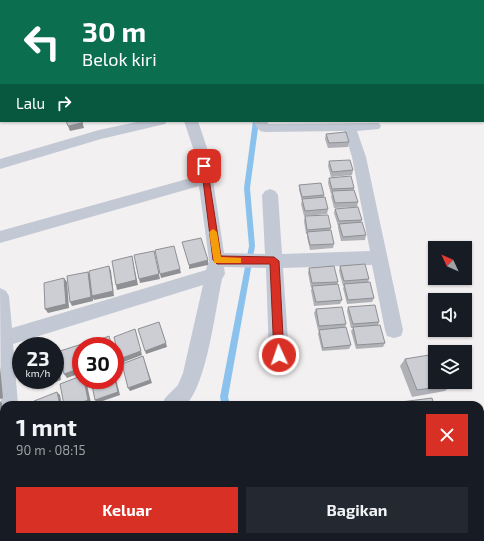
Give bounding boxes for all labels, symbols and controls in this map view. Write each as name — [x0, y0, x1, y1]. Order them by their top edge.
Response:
text: 30 m — [82, 14, 146, 48]
icon: left — [16, 16, 68, 68]
text: Belok kiri — [82, 48, 157, 70]
icon: right — [53, 92, 75, 114]
text: Lalu — [16, 94, 45, 112]
pin — [187, 149, 221, 183]
icon: arrive — [193, 155, 215, 177]
north arrow — [428, 241, 472, 285]
map controls — [428, 241, 472, 389]
button: sound — [428, 293, 472, 337]
position arrow — [258, 334, 300, 376]
speed limit sign: 30 — [72, 337, 124, 389]
button: layers — [428, 345, 472, 389]
text: 23 — [27, 346, 49, 370]
text: km/h — [26, 367, 50, 379]
text: 1 mnt — [16, 412, 77, 441]
button: close — [426, 414, 468, 456]
text: 90 m · 08:15 — [16, 442, 85, 458]
button: Keluar — [16, 487, 238, 533]
button: Bagikan — [246, 487, 468, 533]

